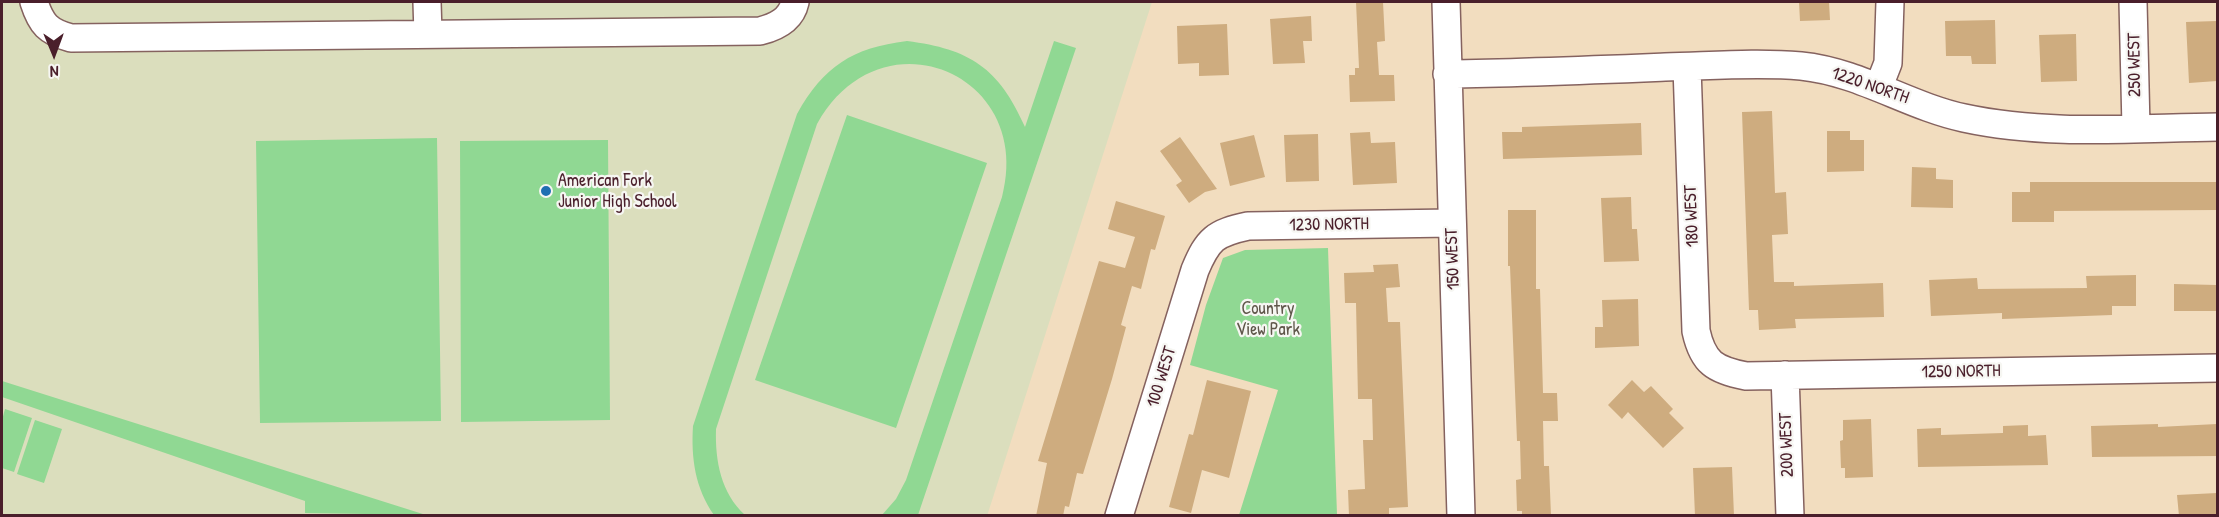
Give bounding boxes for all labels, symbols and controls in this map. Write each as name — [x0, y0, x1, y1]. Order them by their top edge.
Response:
north arrow — [24, 24, 84, 84]
street label: 250 WEST — [2124, 33, 2146, 97]
text: N — [50, 61, 59, 83]
street label: 1220 NORTH — [1829, 63, 1911, 109]
place label: American Fork Junior High School — [558, 170, 677, 213]
marker: American Fork Junior High School — [539, 184, 553, 198]
street label: 180 WEST — [1680, 185, 1704, 247]
street label: 1230 NORTH — [1289, 214, 1369, 236]
street label: 150 WEST — [1441, 228, 1465, 290]
park label: Country View Park — [1236, 298, 1300, 340]
street label: 100 WEST — [1143, 344, 1181, 410]
street label: 1250 NORTH — [1921, 361, 2001, 383]
street label: 200 WEST — [1775, 412, 1799, 478]

